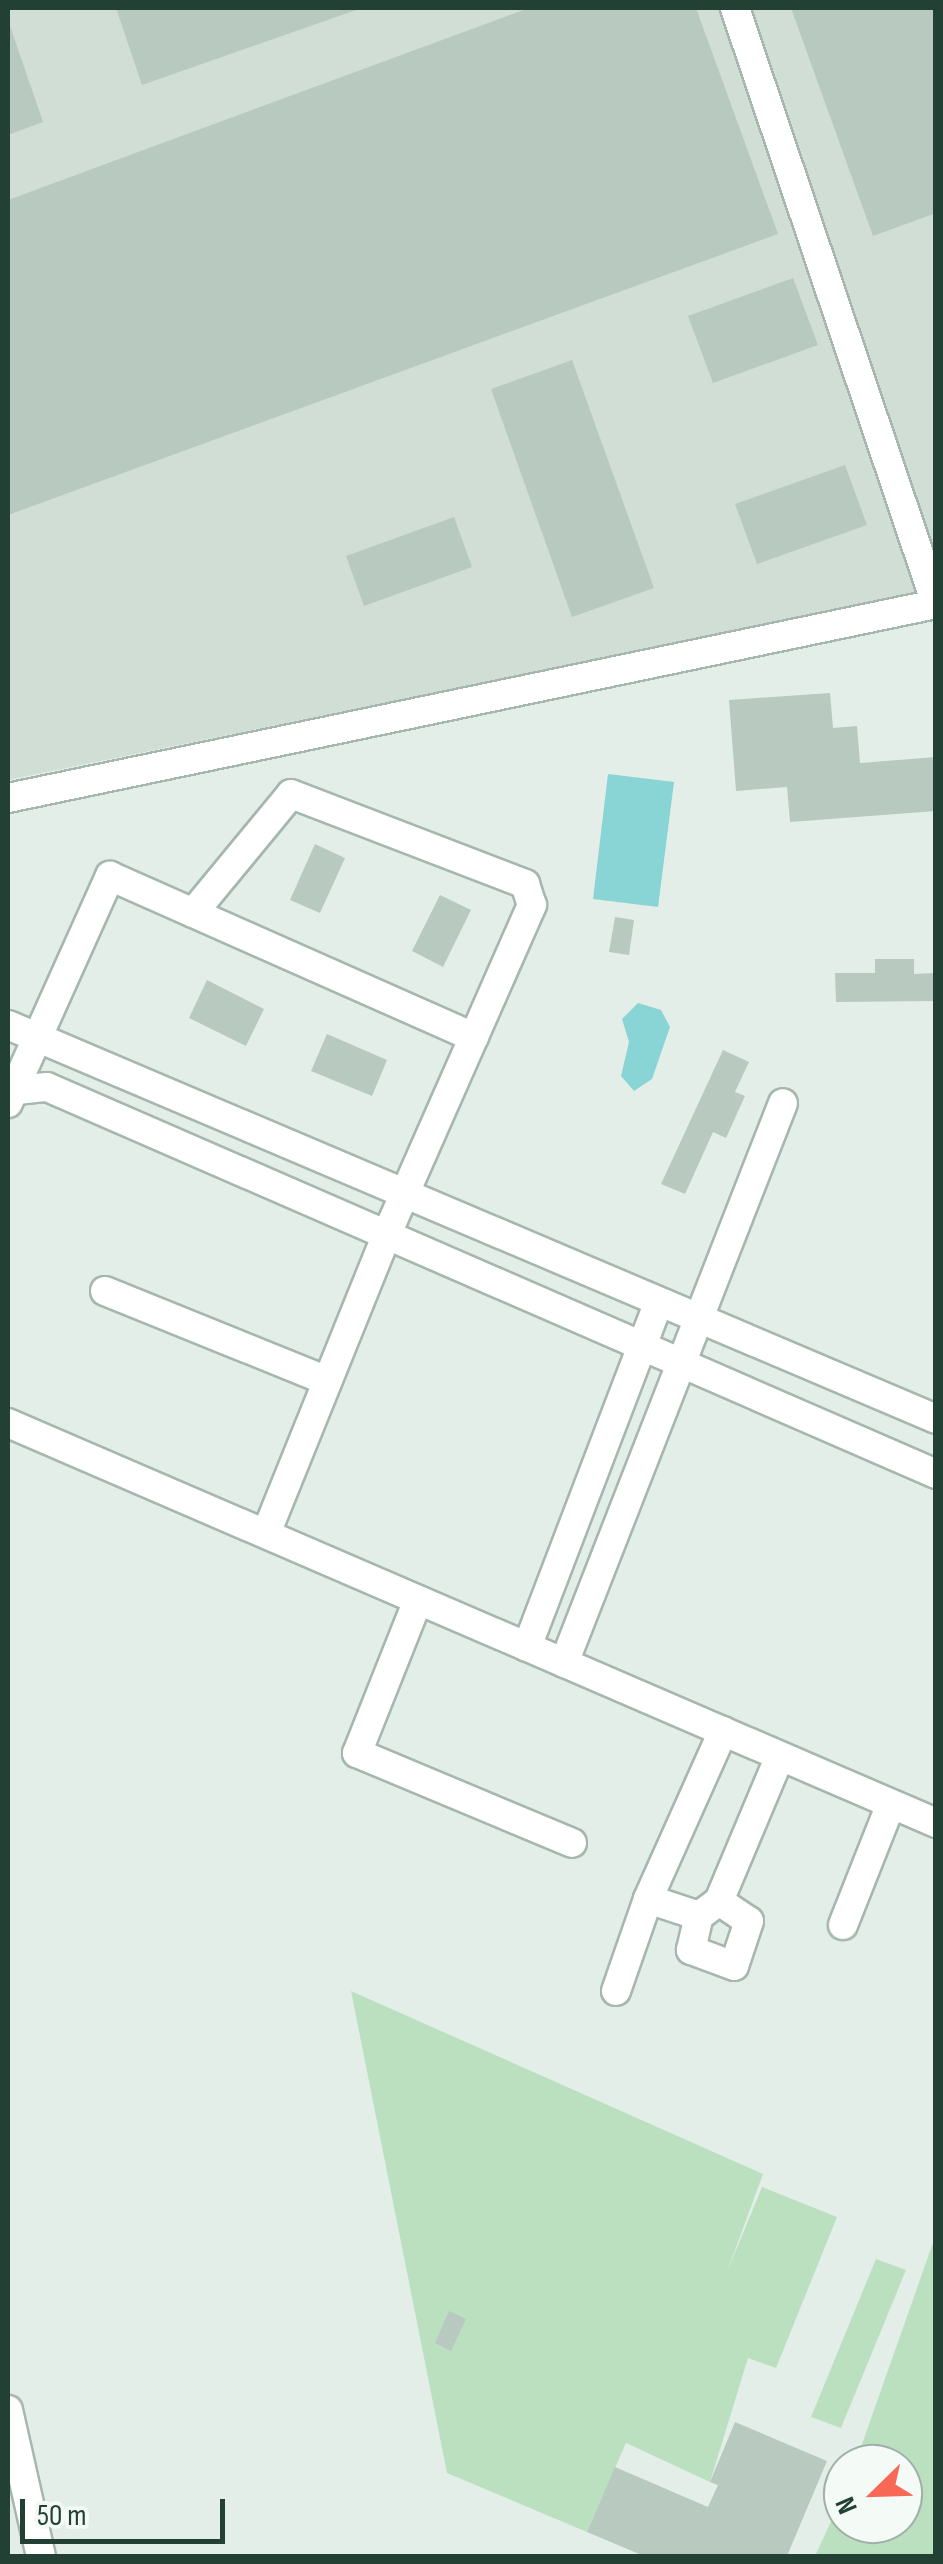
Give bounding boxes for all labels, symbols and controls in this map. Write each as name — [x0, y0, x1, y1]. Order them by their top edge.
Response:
north arrow — [823, 2444, 923, 2544]
scale bar — [25, 2479, 230, 2541]
text: N — [829, 2492, 865, 2518]
text: 50 m — [37, 2498, 86, 2534]

